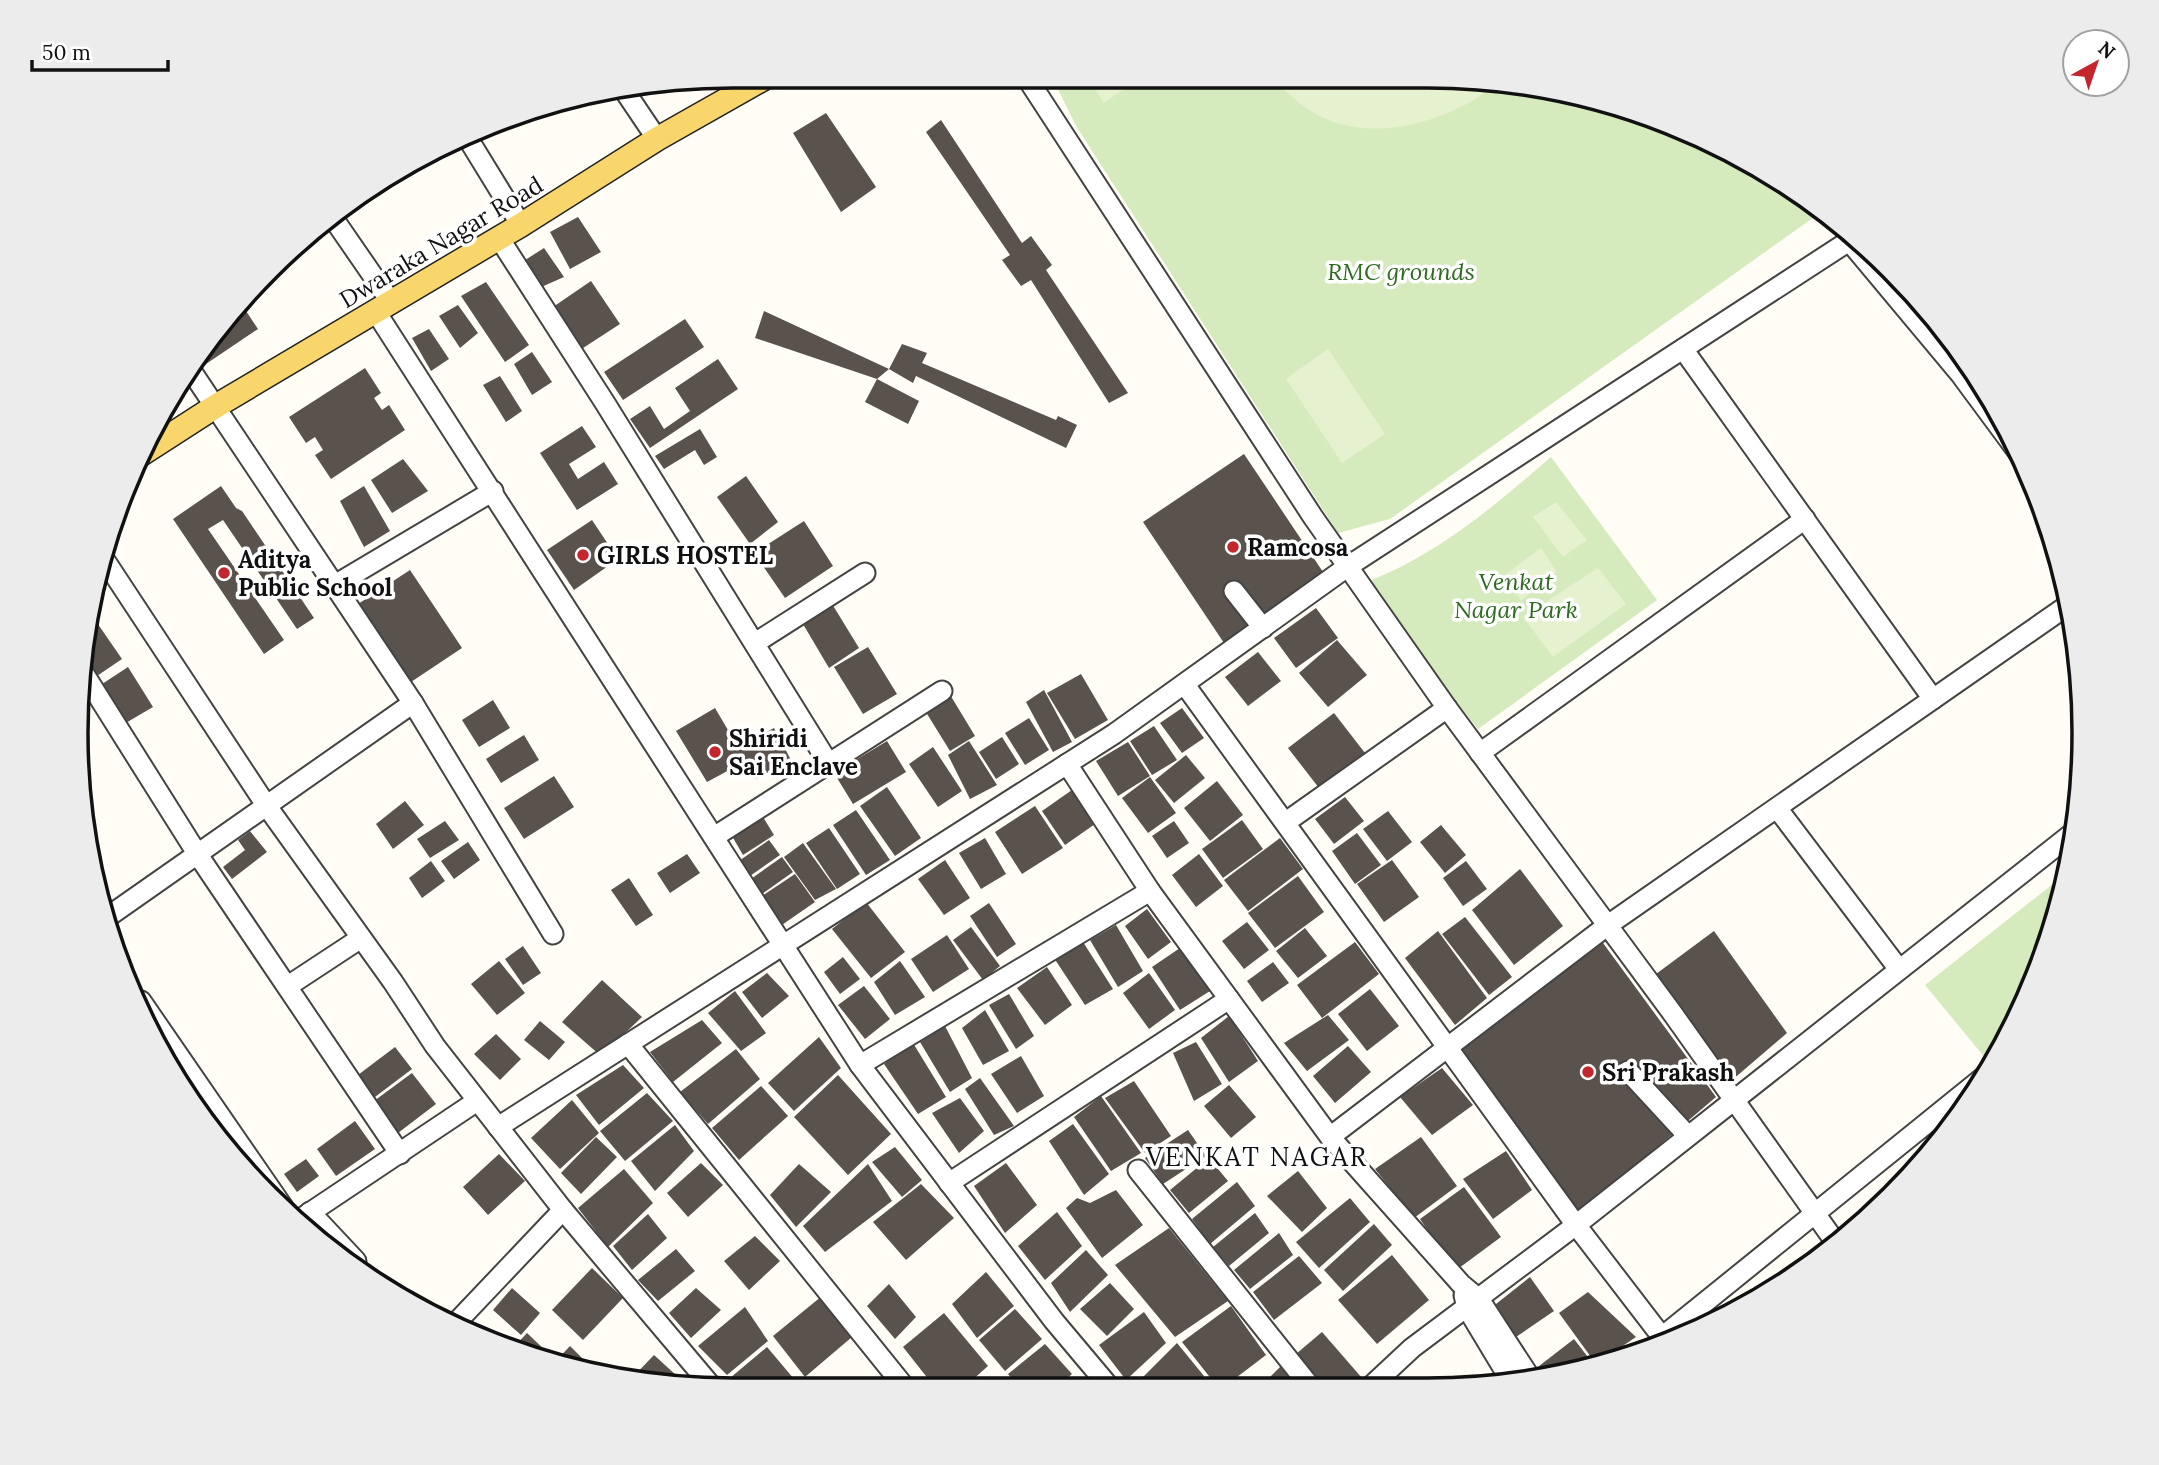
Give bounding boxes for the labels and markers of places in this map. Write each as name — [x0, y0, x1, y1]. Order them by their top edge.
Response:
place label: Ramcosa — [1247, 532, 1349, 563]
marker: Ramcosa — [1225, 539, 1241, 555]
place label: GIRLS HOSTEL — [597, 540, 773, 571]
place label: Aditya Public School — [238, 544, 392, 603]
marker: GIRLS HOSTEL — [575, 547, 591, 563]
marker: Aditya Public School — [216, 565, 232, 581]
place label: Shiridi Sai Enclave — [729, 723, 858, 782]
marker: Shiridi Sai Enclave — [707, 744, 723, 760]
place label: Sri Prakash — [1602, 1057, 1735, 1088]
marker: Sri Prakash — [1580, 1064, 1596, 1080]

